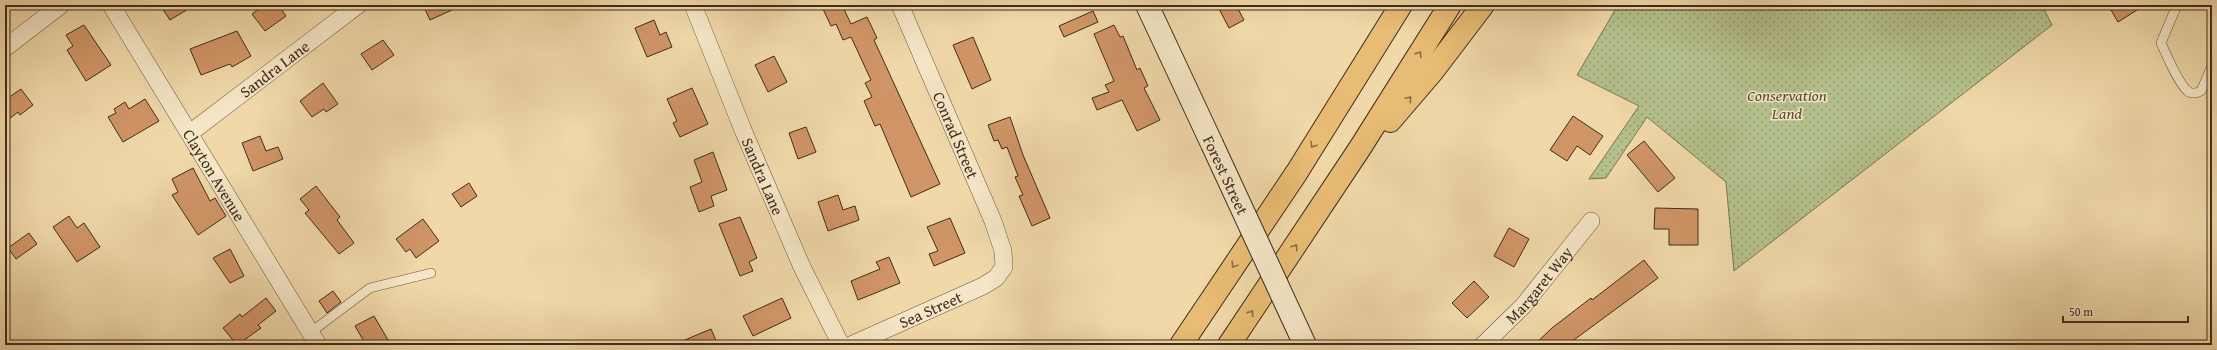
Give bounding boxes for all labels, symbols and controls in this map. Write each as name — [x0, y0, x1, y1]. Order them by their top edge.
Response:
street label: Sandra Lane — [234, 34, 314, 103]
one-way arrow — [1415, 51, 1422, 58]
park label: Conservation Land — [1747, 83, 1827, 125]
street label: Conrad Street — [927, 88, 985, 183]
one-way arrow — [1405, 96, 1412, 103]
street label: Clayton Avenue — [177, 124, 252, 226]
street label: Forest Street — [1197, 131, 1255, 219]
street label: Sandra Lane — [736, 134, 790, 219]
one-way arrow — [1311, 141, 1318, 148]
street label: Margaret Way — [1500, 241, 1578, 329]
one-way arrow — [1290, 244, 1298, 251]
one-way arrow — [1232, 261, 1239, 268]
street label: Sea Street — [895, 285, 966, 334]
scale bar — [2063, 298, 2188, 324]
text: 50 m — [2069, 303, 2093, 320]
one-way arrow — [1246, 310, 1253, 317]

